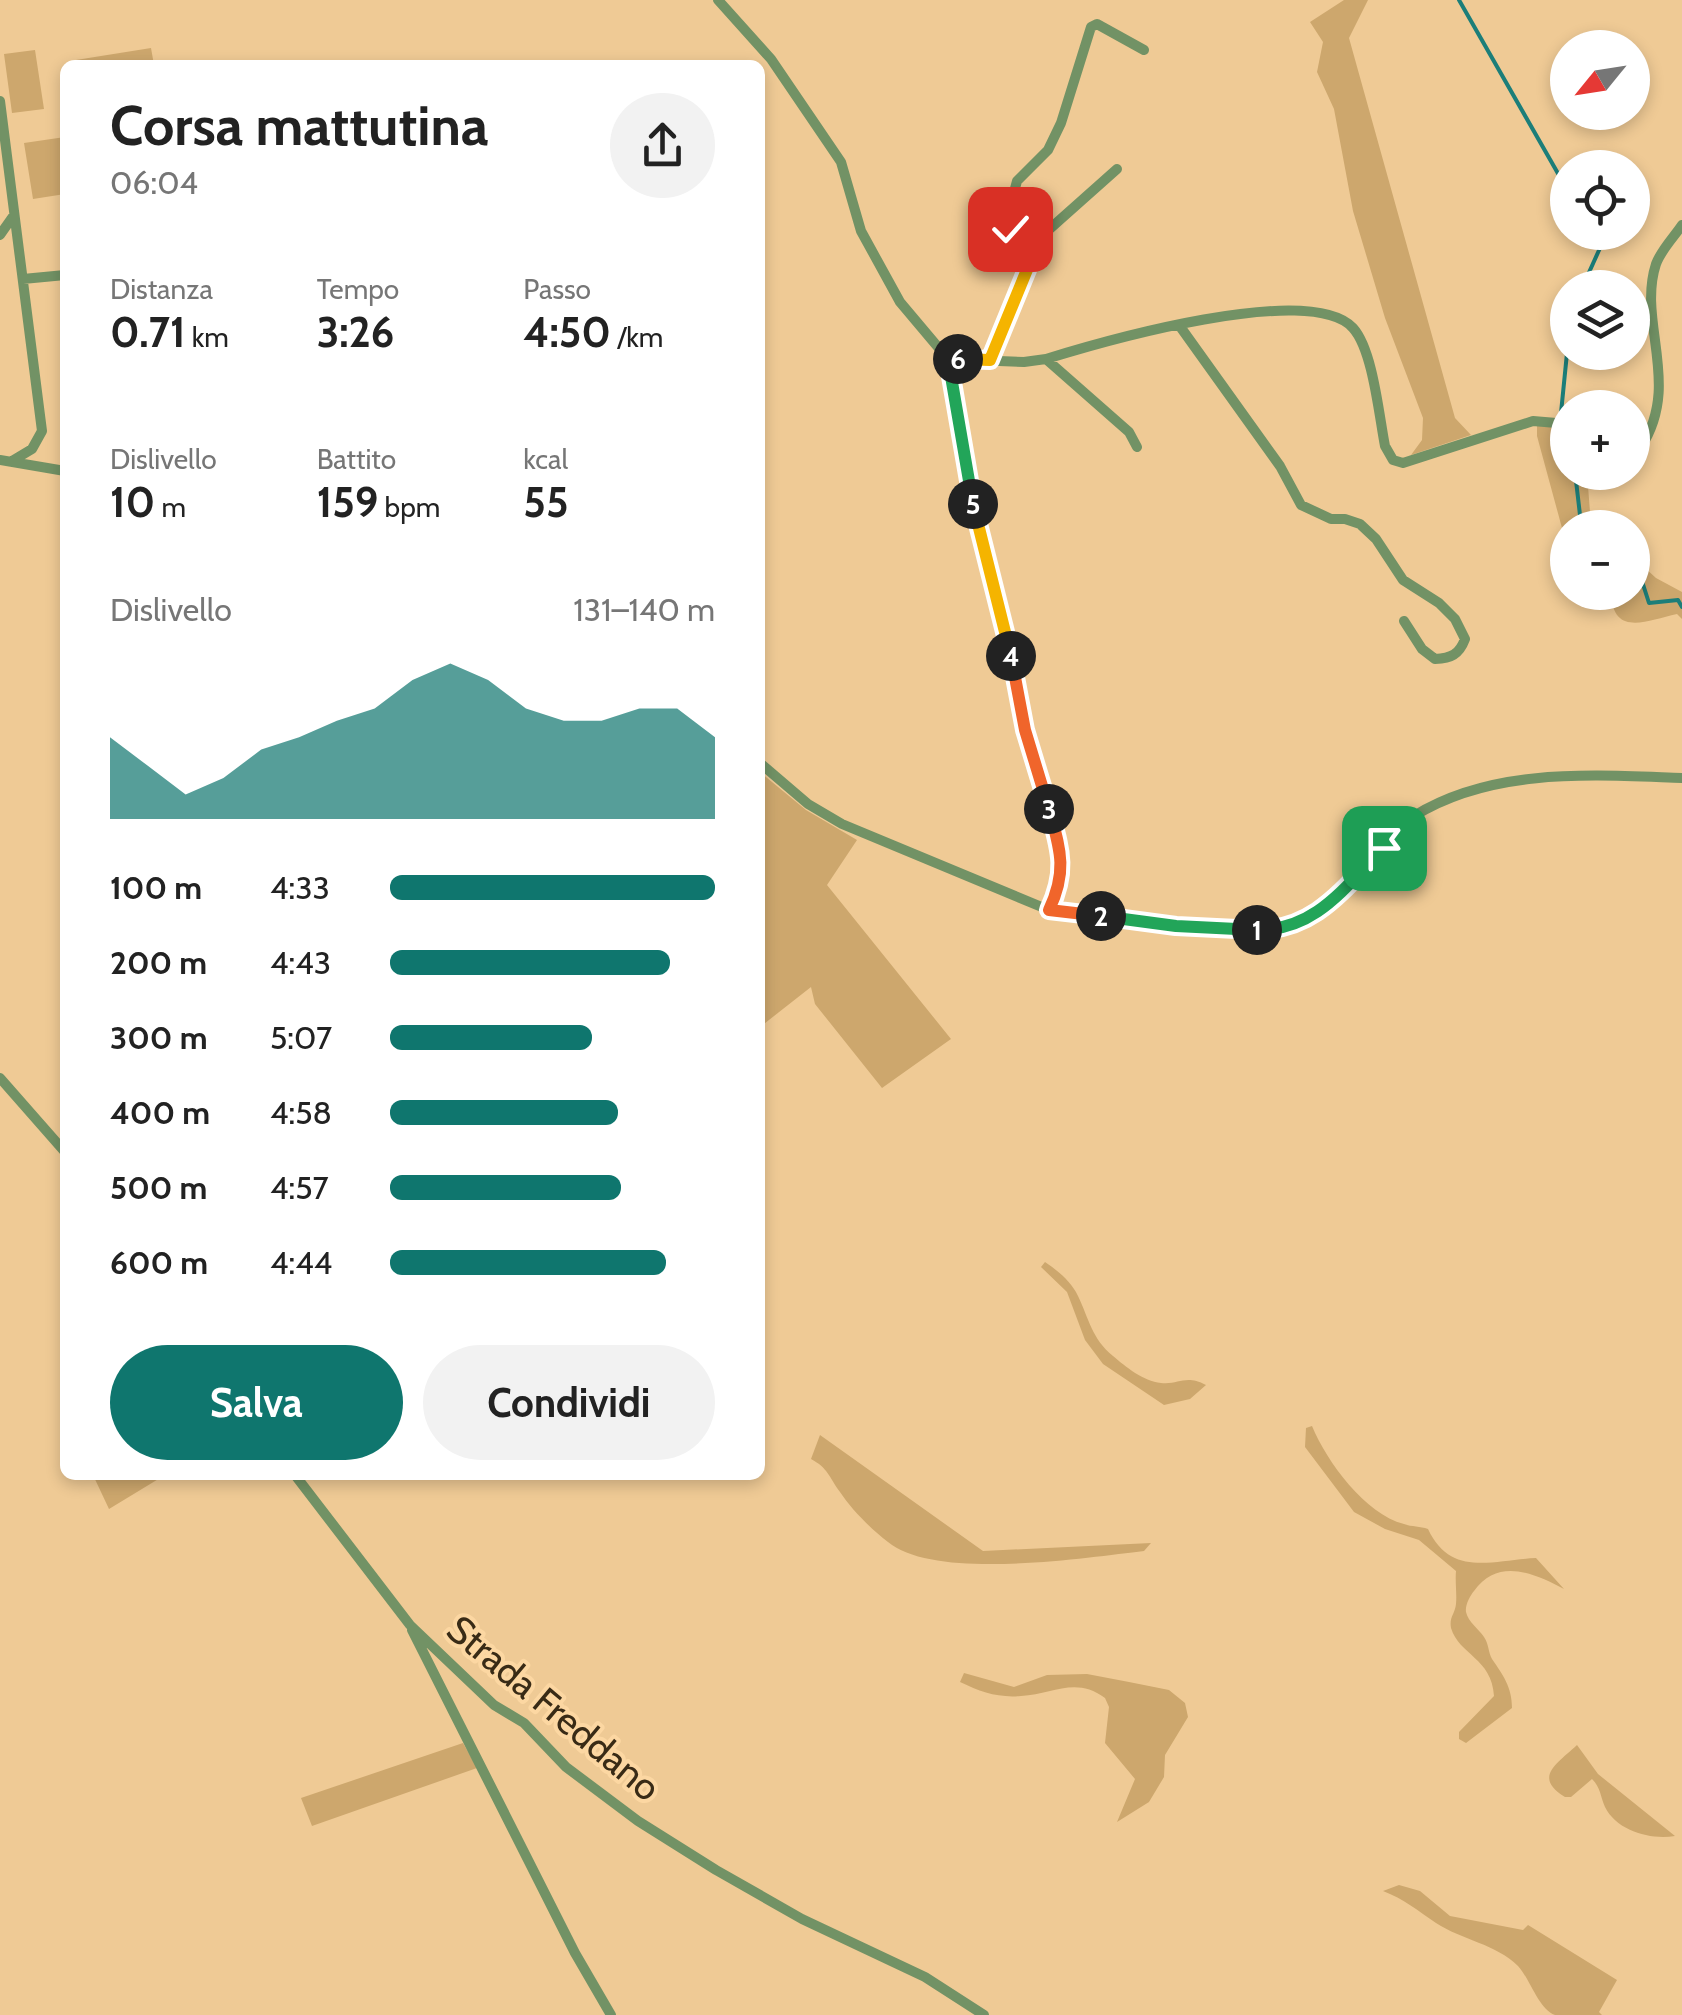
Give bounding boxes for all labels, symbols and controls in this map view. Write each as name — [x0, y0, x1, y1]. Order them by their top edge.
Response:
north arrow — [1550, 30, 1650, 130]
map controls — [1550, 30, 1650, 610]
text: Corsa mattutina — [110, 92, 488, 159]
button: share — [610, 93, 715, 198]
button: locate — [1550, 150, 1650, 250]
text: 06:04 — [110, 163, 198, 202]
pin — [968, 187, 1053, 272]
icon: check — [983, 202, 1038, 257]
button: layers — [1550, 270, 1650, 370]
text: Distanza — [110, 272, 213, 306]
text: Tempo — [317, 272, 399, 306]
text: Passo — [523, 272, 591, 306]
text: 0.71 — [110, 306, 185, 358]
text: 3:26 — [317, 306, 394, 358]
text: 4:50 — [523, 306, 611, 358]
text: km — [185, 320, 229, 354]
text: /km — [611, 320, 663, 354]
pin: 6 — [933, 334, 983, 384]
text: 6 — [950, 342, 966, 376]
button: + — [1550, 390, 1650, 490]
text: Dislivello — [110, 442, 217, 476]
text: Battito — [317, 442, 396, 476]
text: kcal — [523, 442, 568, 476]
text: 10 — [110, 476, 155, 528]
text: 159 — [317, 476, 378, 528]
text: 55 — [523, 476, 568, 528]
pin: 5 — [948, 479, 998, 529]
text: 5 — [965, 487, 981, 521]
text: m — [155, 490, 186, 524]
text: bpm — [378, 490, 440, 524]
button: − — [1550, 510, 1650, 610]
text: Dislivello — [110, 590, 232, 629]
text: 131–140 m — [573, 590, 715, 629]
pin: 4 — [986, 631, 1036, 681]
text: 4 — [1002, 639, 1020, 673]
pin: 3 — [1024, 784, 1074, 834]
text: 3 — [1041, 792, 1057, 826]
pin — [1342, 806, 1427, 891]
icon: arrive — [1357, 821, 1412, 876]
text: 100 m — [110, 868, 202, 907]
text: 4:33 — [270, 868, 330, 907]
pin: 2 — [1076, 891, 1126, 941]
text: 2 — [1094, 899, 1108, 933]
pin: 1 — [1232, 905, 1282, 955]
text: 1 — [1252, 913, 1262, 947]
text: 200 m — [110, 943, 207, 982]
text: 4:43 — [270, 943, 331, 982]
text: 300 m — [110, 1018, 207, 1057]
text: 5:07 — [270, 1018, 332, 1057]
text: 400 m — [110, 1093, 210, 1132]
text: 4:58 — [270, 1093, 332, 1132]
text: 500 m — [110, 1168, 207, 1207]
text: 4:57 — [270, 1168, 329, 1207]
text: 600 m — [110, 1243, 208, 1282]
text: 4:44 — [270, 1243, 332, 1282]
button: Salva — [110, 1345, 403, 1460]
button: Condividi — [423, 1345, 715, 1460]
street label: Strada Freddano — [438, 1605, 670, 1811]

